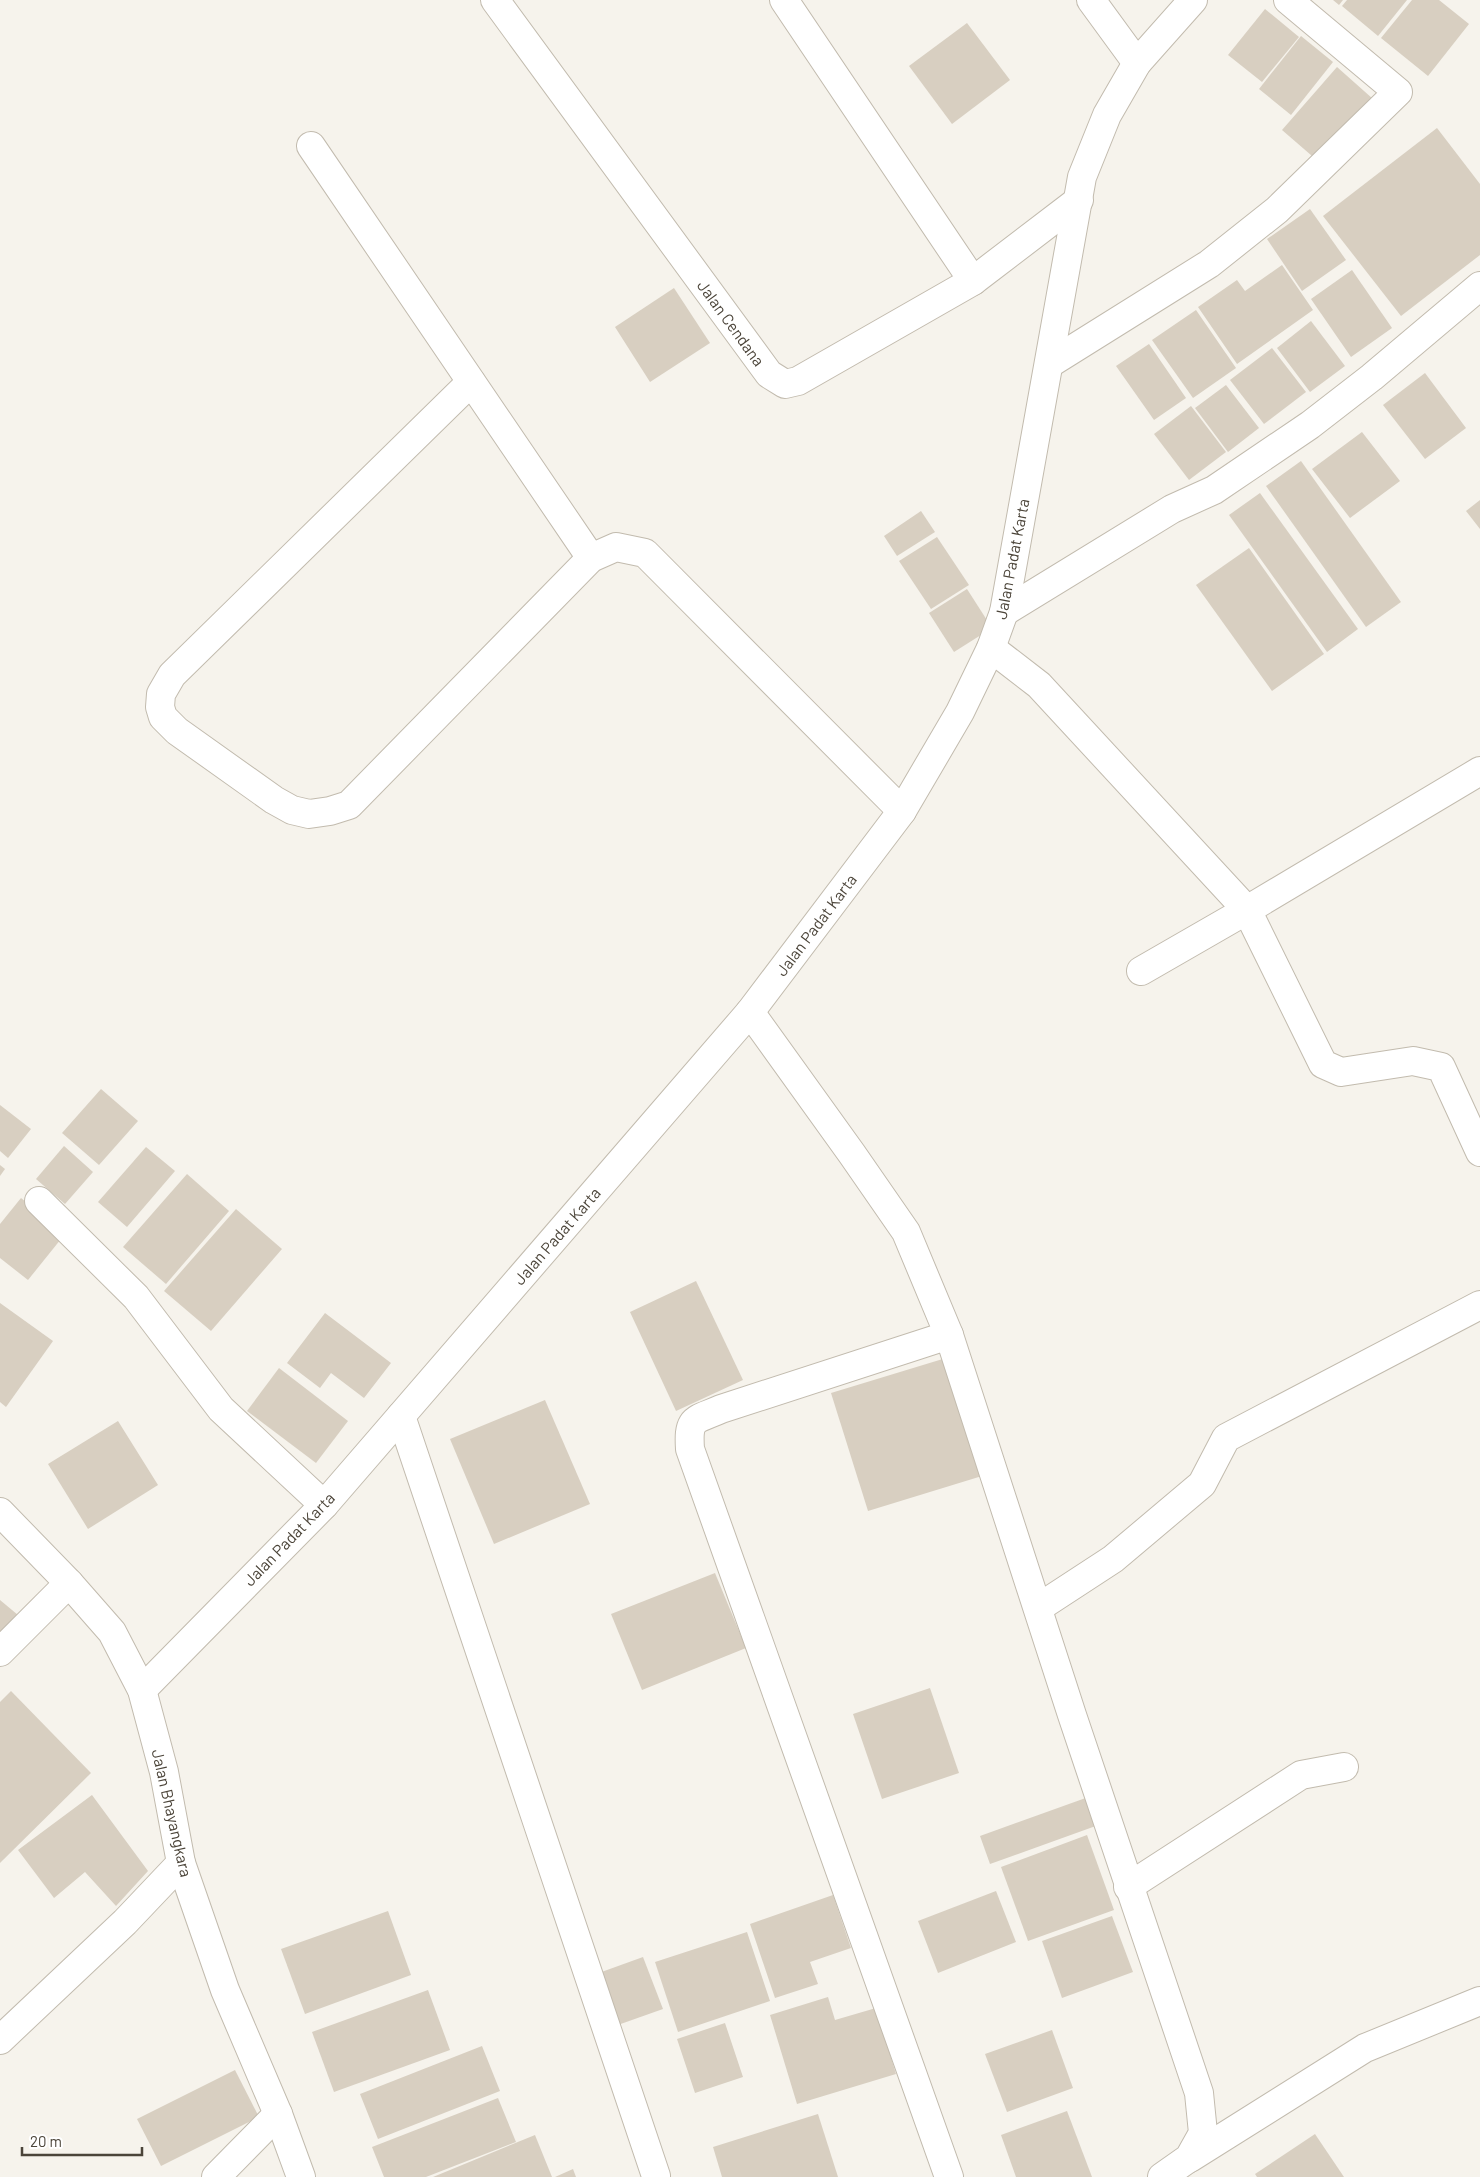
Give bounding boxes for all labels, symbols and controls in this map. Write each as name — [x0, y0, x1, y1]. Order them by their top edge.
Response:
street label: Jalan Cendana — [694, 276, 769, 369]
street label: Jalan Padat Karta — [990, 497, 1033, 621]
street label: Jalan Padat Karta — [771, 870, 860, 979]
street label: Jalan Padat Karta — [509, 1183, 604, 1288]
street label: Jalan Padat Karta — [239, 1488, 338, 1589]
street label: Jalan Bhayangkara — [149, 1747, 196, 1879]
scale bar — [22, 2124, 142, 2156]
text: 20 m — [30, 2132, 62, 2150]

